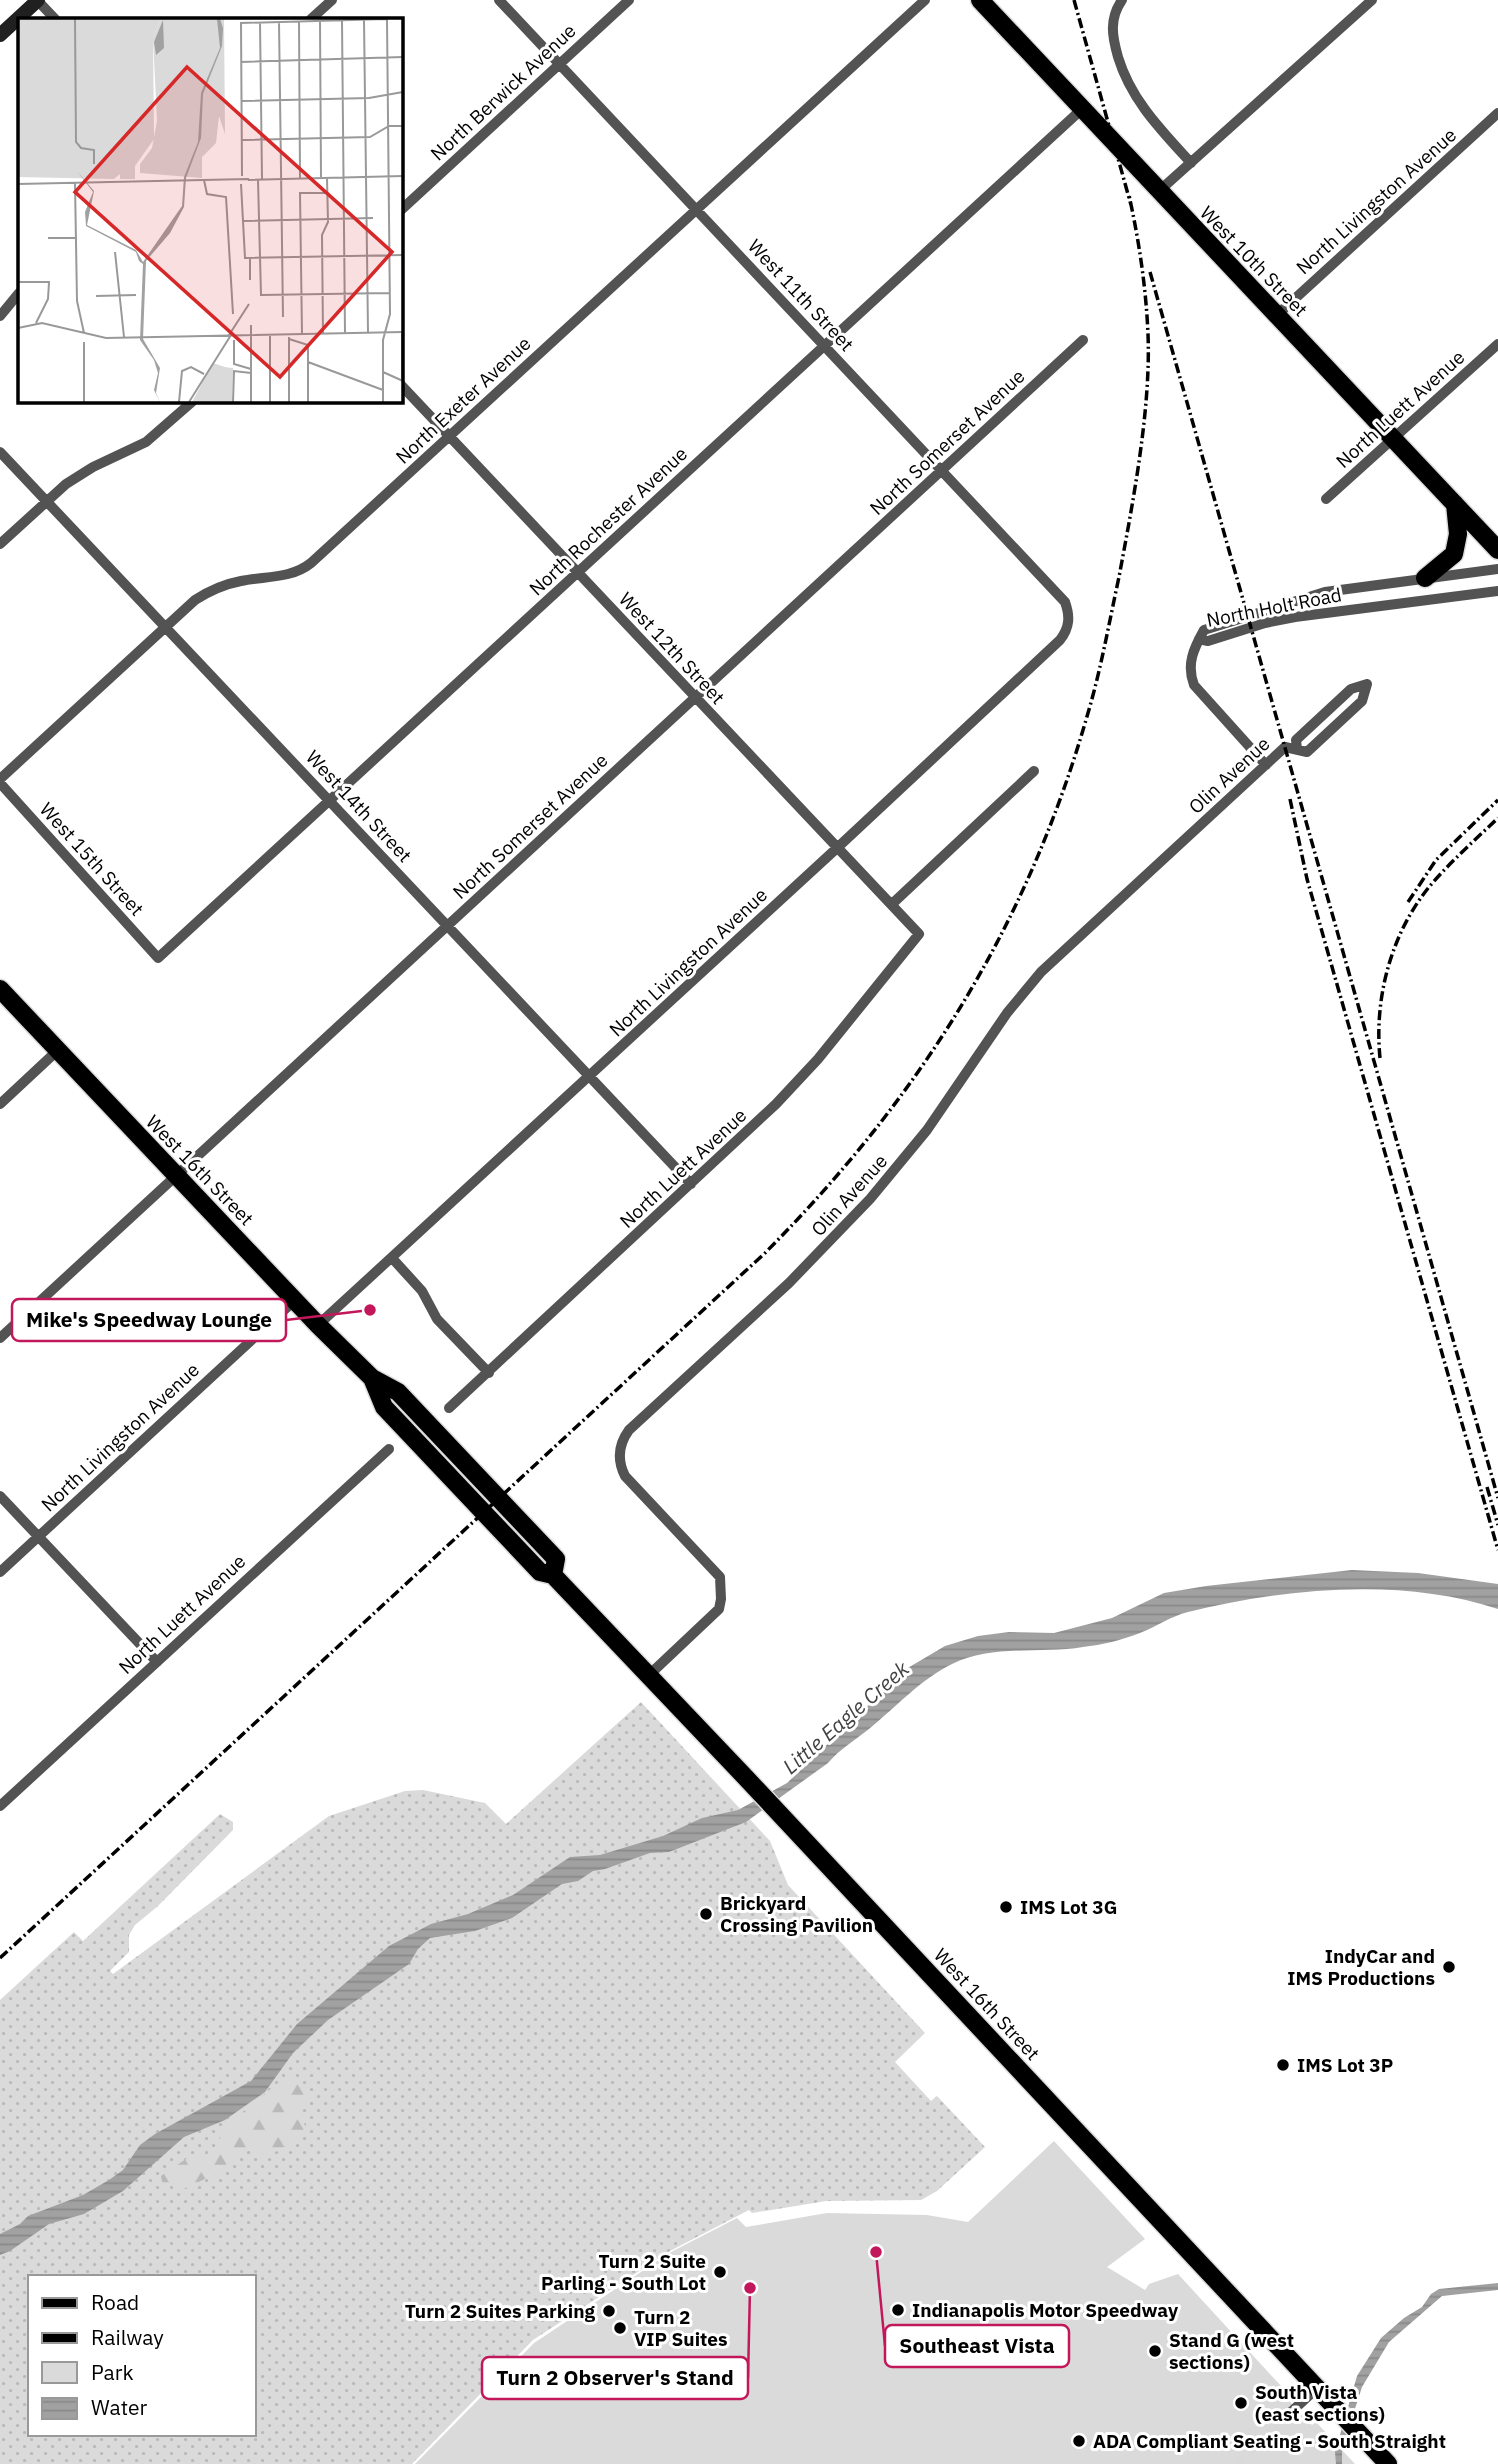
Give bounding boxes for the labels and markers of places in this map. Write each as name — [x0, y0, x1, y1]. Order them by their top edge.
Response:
callout: Mike's Speedway Lounge — [12, 1299, 286, 1341]
place label: Brickyard Crossing Pavilion — [720, 1891, 873, 1937]
place label: IMS Lot 3G — [1020, 1895, 1117, 1919]
marker: IMS Lot 3G — [998, 1899, 1014, 1915]
marker: Brickyard Crossing Pavilion — [698, 1906, 714, 1922]
place label: IndyCar and IMS Productions — [1287, 1944, 1435, 1990]
marker: IndyCar and IMS Productions — [1441, 1959, 1457, 1975]
place label: IMS Lot 3P — [1297, 2053, 1393, 2077]
marker: IMS Lot 3P — [1275, 2057, 1291, 2073]
place label: Turn 2 Suite Parling - South Lot — [541, 2249, 706, 2295]
marker: Turn 2 Suite Parling - South Lot — [712, 2264, 728, 2280]
place label: Indianapolis Motor Speedway — [912, 2298, 1179, 2322]
place label: Turn 2 Suites Parking — [405, 2299, 595, 2323]
marker: Indianapolis Motor Speedway — [890, 2302, 906, 2318]
marker: Turn 2 Suites Parking — [601, 2303, 617, 2319]
place label: Turn 2 VIP Suites — [634, 2305, 728, 2351]
marker: Turn 2 VIP Suites — [612, 2320, 628, 2336]
callout: Southeast Vista — [885, 2325, 1069, 2367]
place label: Stand G (west sections) — [1169, 2328, 1294, 2374]
marker: Stand G (west sections) — [1147, 2343, 1163, 2359]
callout: Turn 2 Observer's Stand — [482, 2357, 748, 2399]
place label: South Vista (east sections) — [1255, 2380, 1385, 2426]
marker: South Vista (east sections) — [1233, 2395, 1249, 2411]
place label: ADA Compliant Seating - South Straight — [1093, 2429, 1446, 2453]
marker: ADA Compliant Seating - South Straight — [1071, 2433, 1087, 2449]

